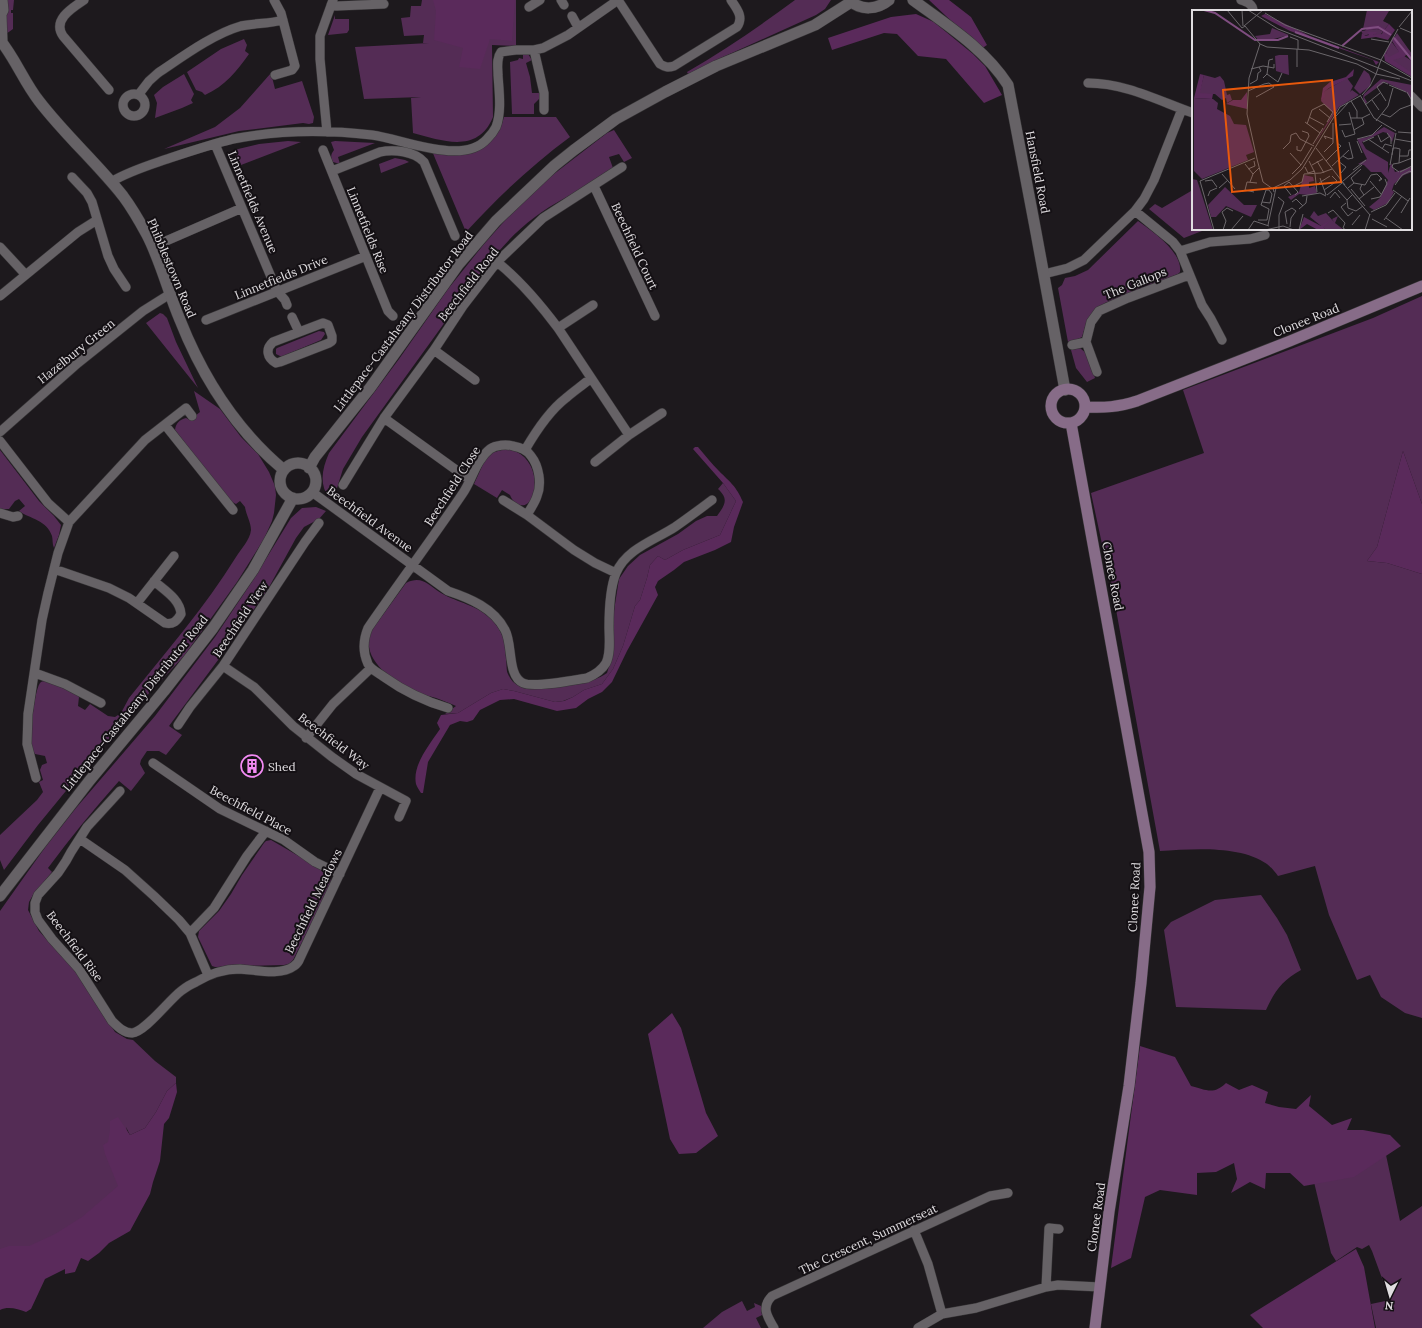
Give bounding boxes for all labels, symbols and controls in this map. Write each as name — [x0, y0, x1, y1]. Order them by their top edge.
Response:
inset map — [1192, 10, 1412, 230]
street label: Hansfield Road — [1023, 129, 1053, 215]
street label: Linnetfields Avenue — [225, 149, 282, 256]
street label: Linnetfields Rise — [344, 185, 392, 276]
street label: Beechfield Court — [608, 200, 662, 292]
street label: Phibblestown Road — [144, 216, 200, 320]
street label: Littlepace-Castaheany Distributor Road — [330, 228, 476, 414]
street label: Beechfield Road — [435, 244, 501, 324]
street label: Linnetfields Drive — [232, 251, 330, 303]
street label: The Gallops — [1102, 263, 1169, 302]
street label: Clonee Road — [1271, 300, 1341, 340]
street label: Hazelbury Green — [34, 315, 118, 387]
street label: Beechfield Close — [421, 443, 484, 529]
street label: Beechfield Avenue — [324, 483, 416, 555]
street label: Clonee Road — [1099, 540, 1127, 612]
street label: Beechfield View — [209, 578, 271, 660]
street label: Littlepace-Castaheany Distributor Road — [59, 612, 211, 794]
street label: Beechfield Way — [295, 709, 373, 773]
building icon: Shed — [239, 753, 265, 779]
place label: Shed — [268, 759, 296, 774]
street label: Beechfield Place — [207, 782, 295, 838]
street label: Beechfield Meadows — [281, 846, 345, 956]
street label: Clonee Road — [1125, 862, 1143, 932]
street label: Beechfield Rise — [44, 908, 107, 985]
street label: Clonee Road — [1084, 1181, 1108, 1253]
street label: The Crescent, Summerseat — [797, 1200, 940, 1278]
north arrow — [1370, 1276, 1410, 1316]
text: N — [1384, 1299, 1394, 1313]

